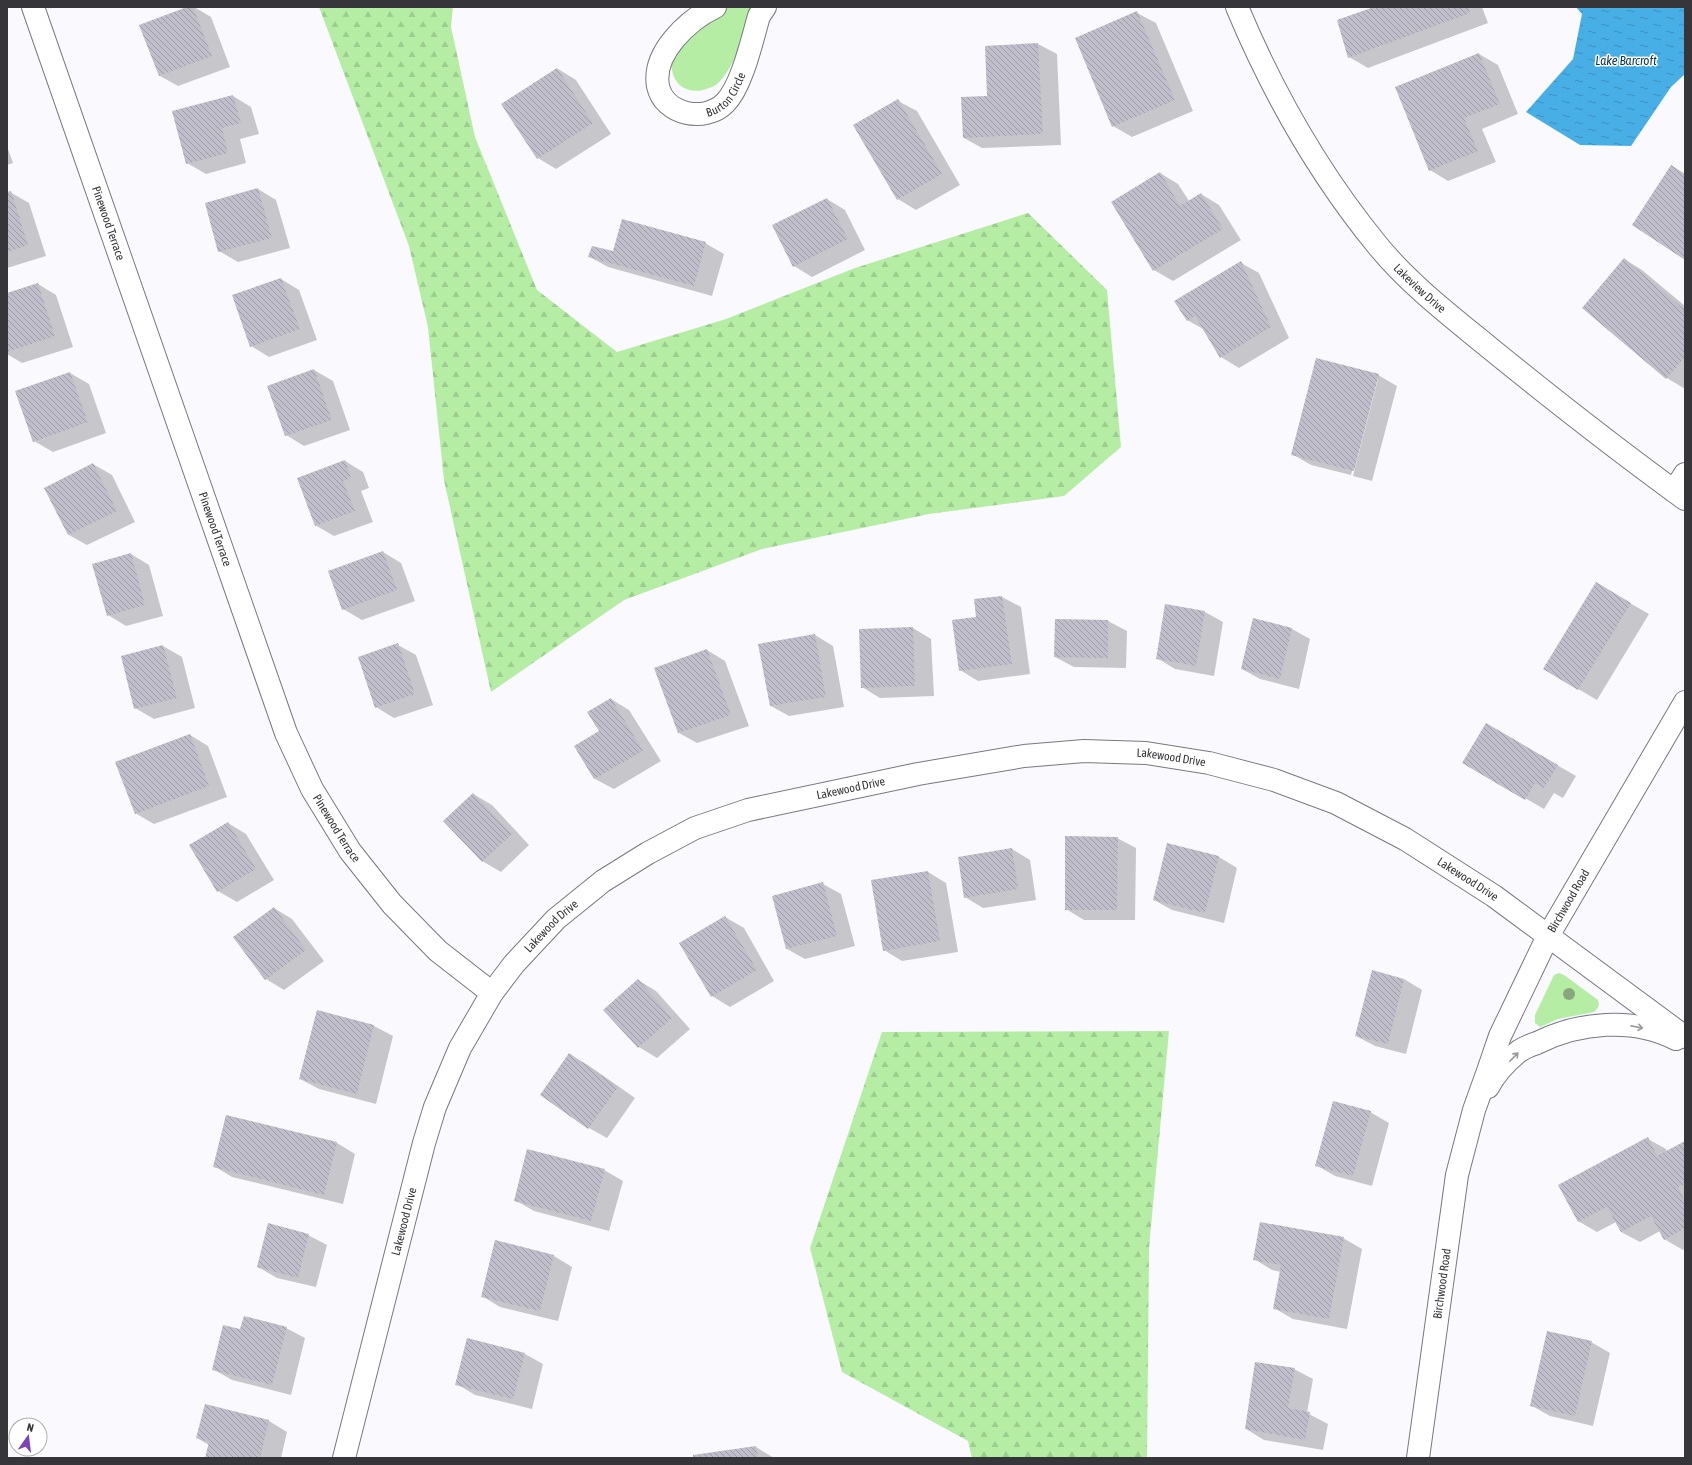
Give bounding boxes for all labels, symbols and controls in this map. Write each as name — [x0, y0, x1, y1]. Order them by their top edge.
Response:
water label: Lake Barcroft — [1595, 53, 1657, 68]
street label: Burton Circle — [704, 70, 748, 120]
street label: Pinewood Terrace — [89, 184, 128, 262]
street label: Lakeview Drive — [1391, 261, 1449, 316]
street label: Pinewood Terrace — [196, 490, 234, 568]
street label: Lakewood Drive — [1136, 746, 1207, 769]
street label: Lakewood Drive — [815, 774, 886, 802]
street label: Pinewood Terrace — [310, 792, 363, 865]
street label: Lakewood Drive — [1435, 855, 1501, 904]
street label: Birchwood Road — [1545, 867, 1593, 935]
street label: Lakewood Drive — [521, 897, 581, 955]
one-way arrow — [1630, 1023, 1643, 1031]
one-way arrow — [1509, 1052, 1519, 1062]
street label: Lakewood Drive — [389, 1186, 419, 1257]
street label: Birchwood Road — [1430, 1248, 1454, 1320]
north arrow — [8, 1417, 48, 1457]
text: N — [26, 1421, 35, 1434]

